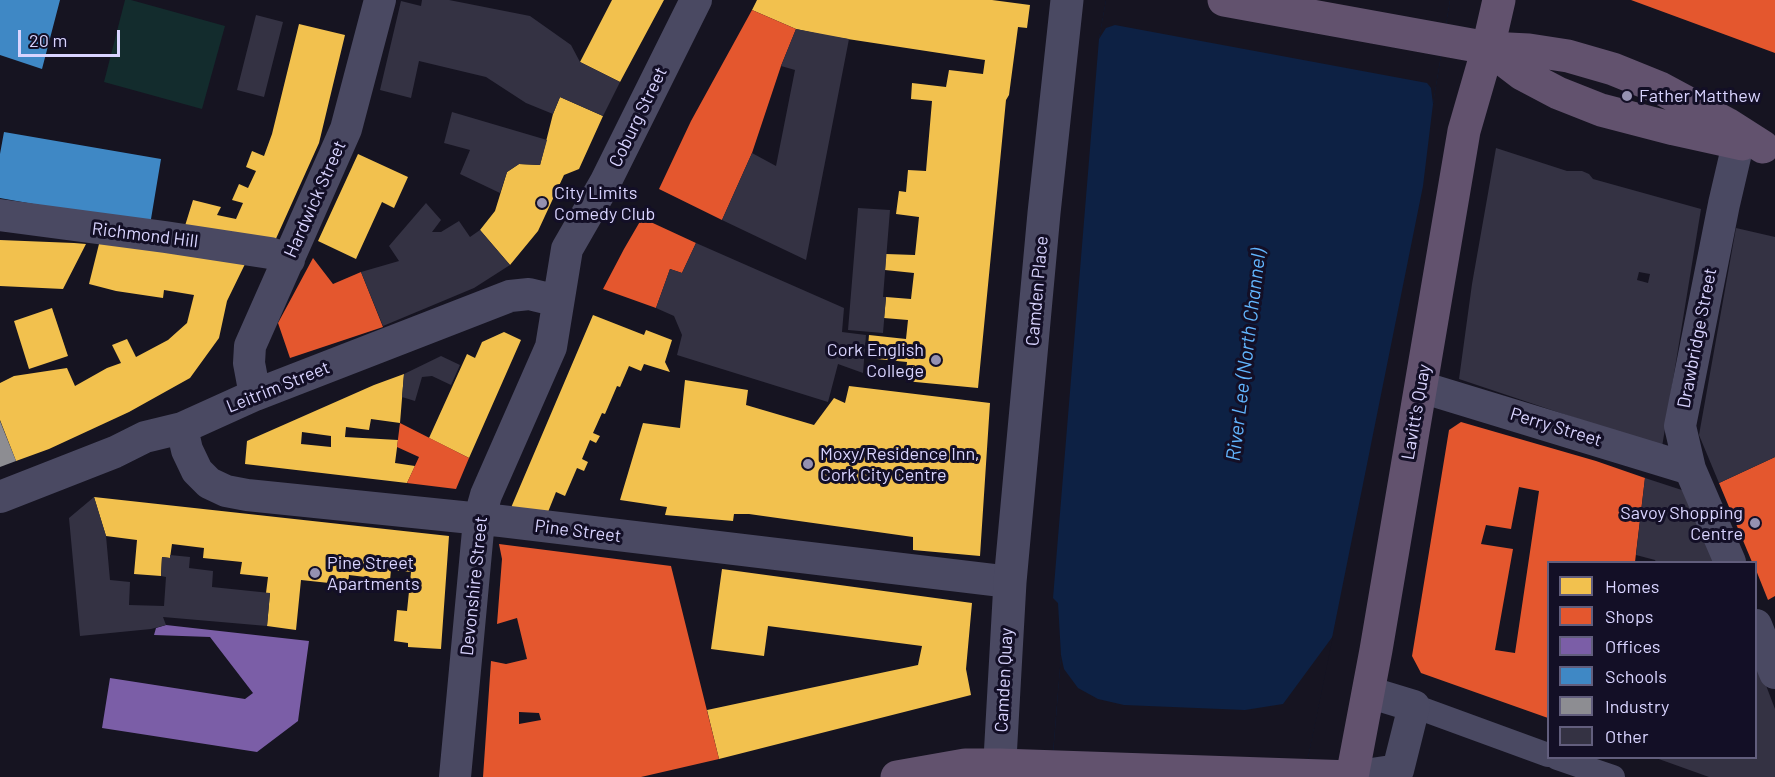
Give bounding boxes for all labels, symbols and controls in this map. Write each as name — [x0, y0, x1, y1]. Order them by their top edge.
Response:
scale bar — [21, 18, 123, 56]
text: 20 m — [29, 29, 67, 51]
street label: Coburg Street — [604, 63, 672, 171]
place label: Father Matthew — [1639, 85, 1761, 107]
marker: Father Matthew — [1620, 89, 1634, 103]
street label: Hardwick Street — [280, 137, 350, 261]
place label: City Limits Comedy Club — [554, 182, 655, 224]
marker: City Limits Comedy Club — [535, 196, 549, 210]
street label: Richmond Hill — [91, 218, 199, 252]
street label: Camden Place — [1021, 235, 1053, 347]
water label: River Lee (North Channel) — [1221, 248, 1271, 462]
street label: Drawbridge Street — [1673, 266, 1721, 410]
place label: Cork English College — [827, 339, 924, 382]
marker: Cork English College — [929, 353, 943, 367]
street label: Leitrim Street — [223, 356, 333, 418]
street label: Lavitt's Quay — [1397, 362, 1435, 462]
street label: Perry Street — [1508, 403, 1604, 451]
place label: Moxy/Residence Inn, Cork City Centre — [820, 443, 980, 486]
marker: Moxy/Residence Inn, Cork City Centre — [801, 457, 815, 471]
place label: Savoy Shopping Centre — [1620, 502, 1743, 544]
street label: Devonshire Street — [456, 515, 492, 657]
street label: Pine Street — [533, 515, 623, 547]
marker: Savoy Shopping Centre — [1748, 516, 1762, 530]
place label: Pine Street Apartments — [327, 552, 420, 594]
legend — [1547, 561, 1757, 759]
marker: Pine Street Apartments — [308, 566, 322, 580]
text: Homes — [1605, 575, 1659, 597]
text: Shops — [1605, 605, 1654, 627]
street label: Camden Quay — [990, 627, 1018, 733]
text: Offices — [1605, 635, 1661, 657]
text: Schools — [1605, 665, 1667, 687]
text: Industry — [1605, 695, 1669, 717]
text: Other — [1605, 725, 1648, 747]

